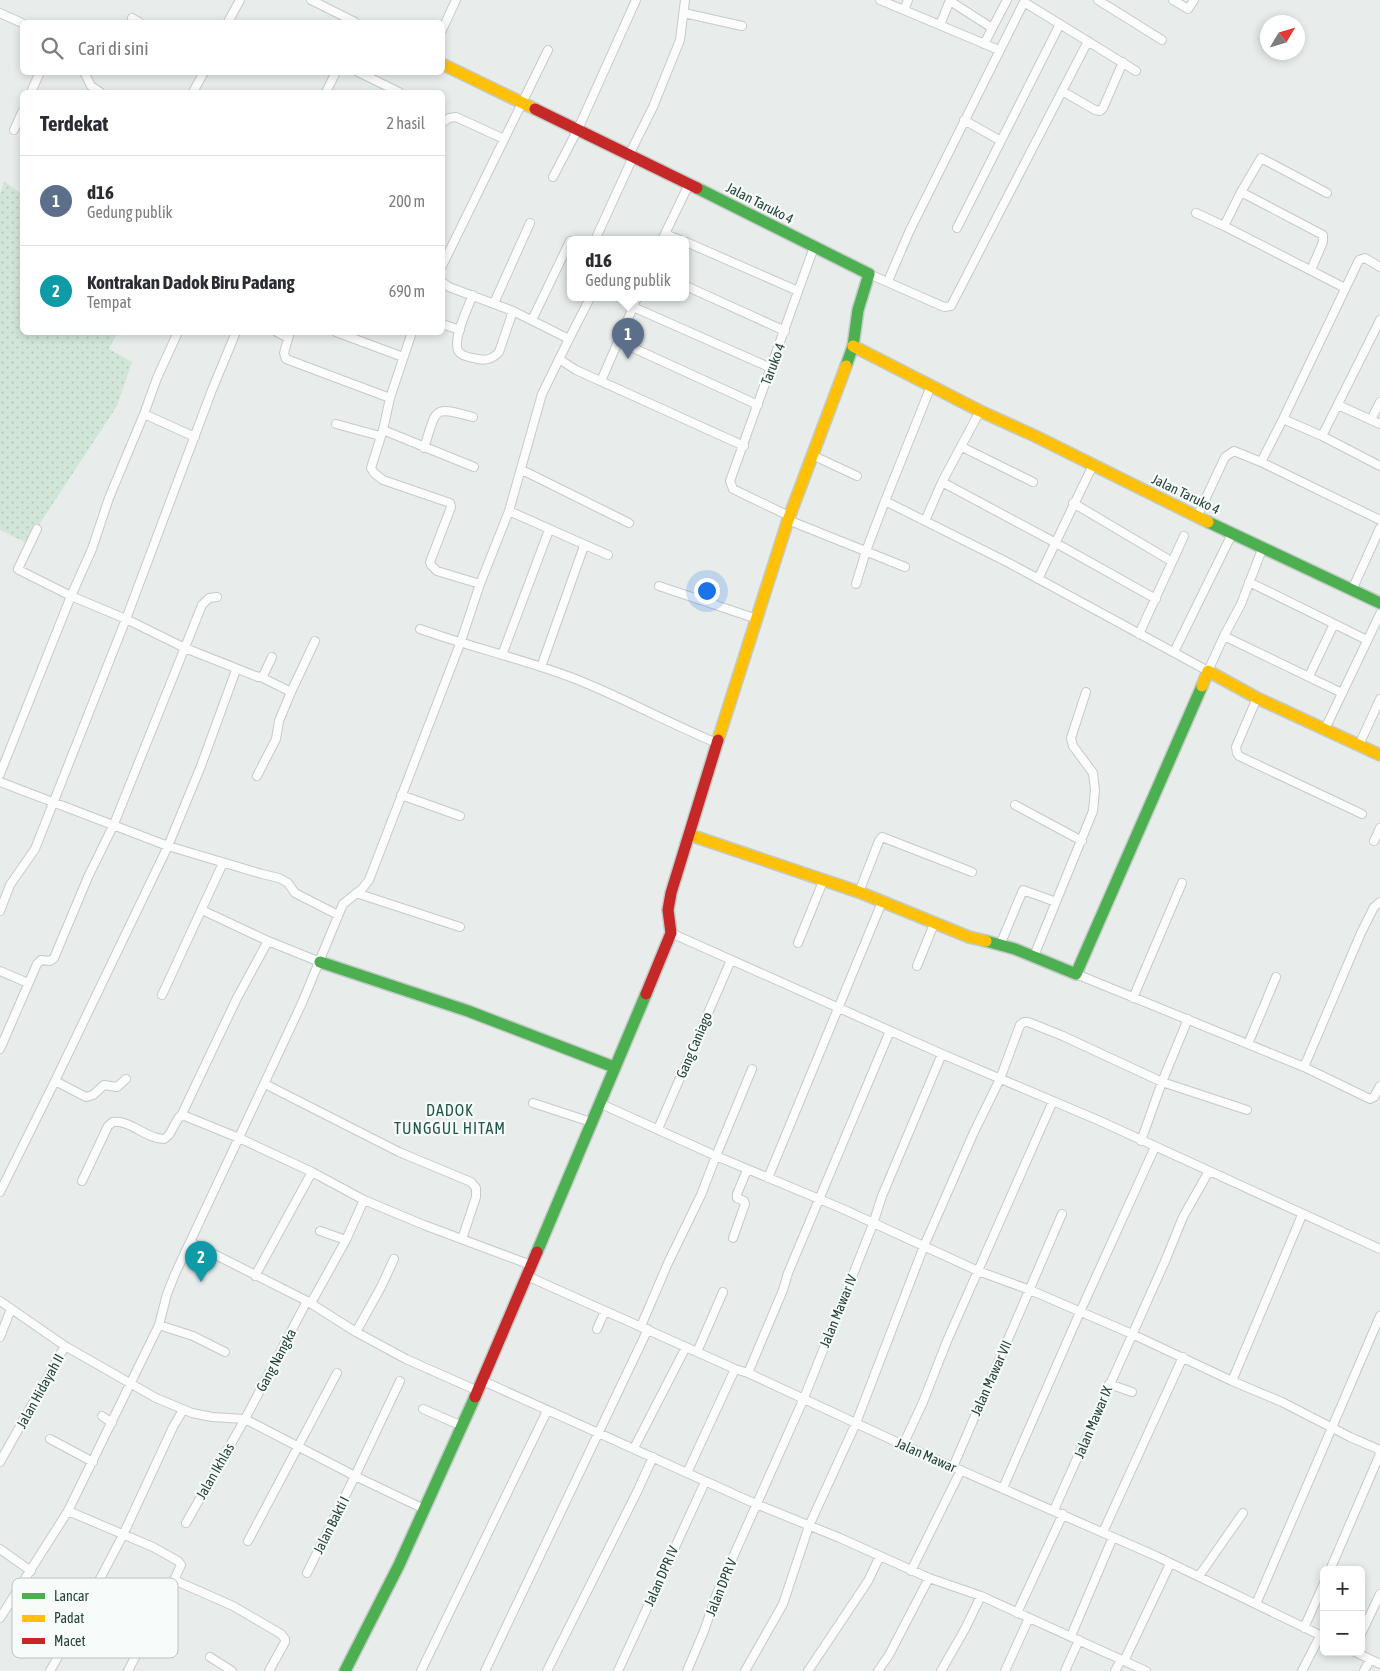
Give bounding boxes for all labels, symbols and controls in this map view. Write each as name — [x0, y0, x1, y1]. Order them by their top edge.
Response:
north arrow — [1260, 15, 1305, 60]
search box — [20, 20, 445, 75]
icon: search — [38, 34, 66, 62]
text: Cari di sini — [78, 37, 149, 59]
text: Terdekat — [40, 111, 108, 135]
text: 2 hasil — [387, 114, 425, 132]
street label: Jalan Taruko 4 — [724, 179, 797, 227]
text: d16 — [87, 181, 114, 203]
text: 1 — [52, 192, 60, 210]
text: 200 m — [389, 192, 425, 210]
text: Gedung publik — [87, 203, 173, 221]
popup — [567, 236, 689, 301]
text: d16 — [585, 249, 612, 271]
text: Kontrakan Dadok Biru Padang — [87, 271, 295, 293]
text: Gedung publik — [585, 271, 671, 289]
text: 2 — [52, 282, 60, 300]
text: 690 m — [389, 282, 425, 300]
text: Tempat — [87, 293, 131, 311]
pin: 1 — [612, 318, 644, 359]
street label: Taruko 4 — [758, 340, 788, 387]
street label: Jalan Taruko 4 — [1149, 471, 1223, 517]
your location — [694, 578, 720, 604]
street label: Gang Caniago — [673, 1010, 715, 1080]
district label: DADOK TUNGGUL HITAM — [394, 1101, 506, 1137]
pin: 2 — [185, 1241, 217, 1282]
street label: Jalan Mawar IV — [816, 1272, 860, 1350]
street label: Gang Nangka — [253, 1326, 299, 1394]
street label: Jalan Mawar VII — [967, 1338, 1015, 1418]
street label: Jalan Hidayah II — [13, 1351, 67, 1431]
street label: Jalan Mawar IX — [1071, 1383, 1116, 1460]
street label: Jalan Mawar — [893, 1435, 960, 1476]
street label: Jalan Ikhlas — [193, 1440, 237, 1502]
street label: Jalan Bakti I — [310, 1494, 352, 1556]
street label: Jalan DPR IV — [641, 1543, 681, 1608]
street label: Jalan DPR V — [702, 1556, 740, 1618]
map controls — [1320, 1566, 1365, 1656]
button: + — [1320, 1566, 1365, 1611]
legend — [12, 1578, 178, 1658]
text: Lancar — [54, 1588, 89, 1604]
text: Padat — [54, 1610, 84, 1626]
button: − — [1320, 1611, 1365, 1656]
text: Macet — [54, 1633, 85, 1649]

